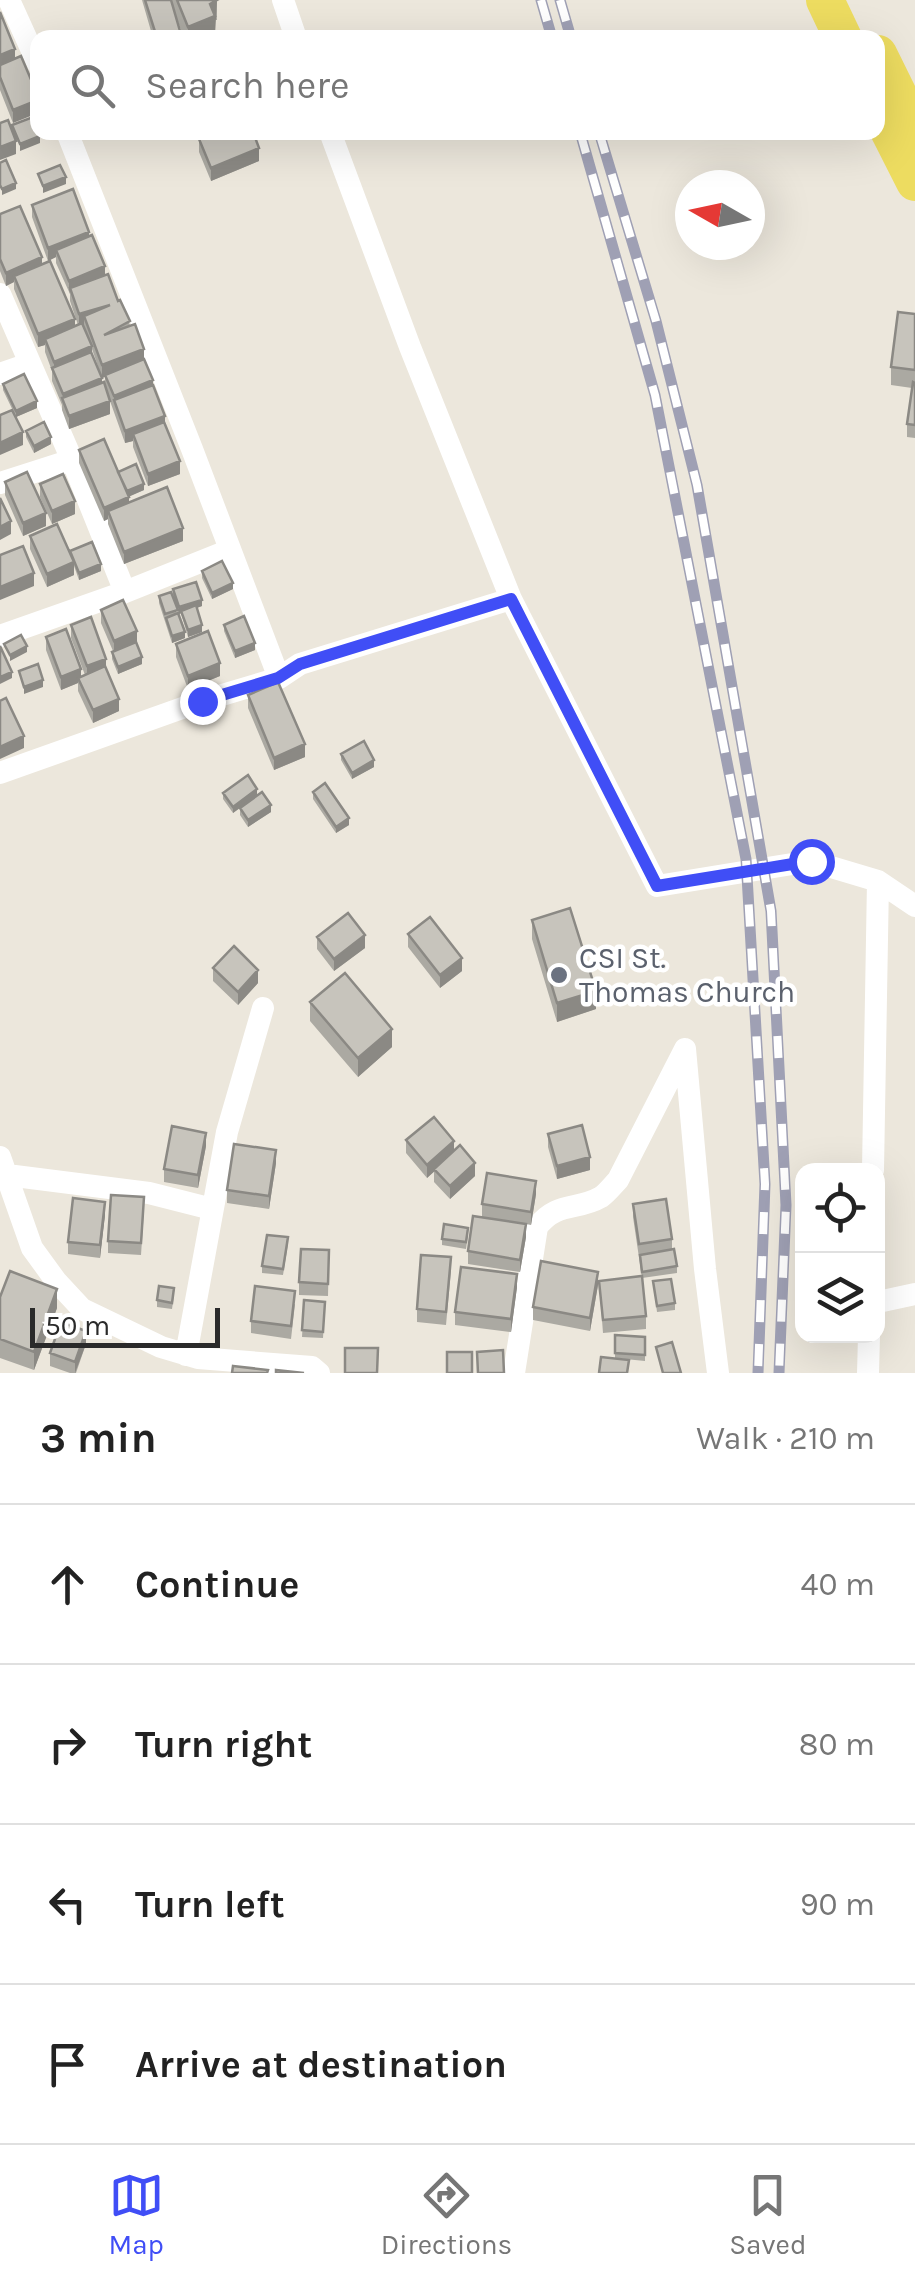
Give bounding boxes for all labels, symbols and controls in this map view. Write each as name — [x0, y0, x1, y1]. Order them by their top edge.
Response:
search box — [30, 30, 885, 140]
icon: search — [65, 58, 120, 113]
text: Search here — [145, 63, 349, 108]
north arrow — [675, 170, 765, 260]
route end — [180, 679, 226, 725]
route start — [789, 839, 835, 885]
place label: CSI St. Thomas Church — [579, 940, 795, 1010]
marker: CSI St. Thomas Church — [548, 964, 570, 986]
map controls — [795, 1163, 885, 1343]
button: locate — [795, 1163, 885, 1253]
button: layers — [795, 1253, 885, 1343]
scale bar — [30, 1303, 220, 1348]
text: 50 m — [45, 1309, 110, 1342]
text: 3 min — [40, 1413, 157, 1463]
text: Walk · 210 m — [696, 1420, 875, 1457]
icon: ahead — [40, 1557, 95, 1612]
text: Continue — [135, 1562, 299, 1607]
text: 40 m — [801, 1566, 875, 1603]
icon: right — [40, 1717, 95, 1772]
text: Turn right — [135, 1722, 312, 1767]
text: 80 m — [799, 1726, 875, 1763]
icon: left — [40, 1877, 95, 1932]
text: Turn left — [135, 1882, 285, 1927]
text: 90 m — [800, 1886, 875, 1923]
icon: arrive — [40, 2037, 95, 2092]
text: Arrive at destination — [135, 2042, 507, 2087]
tab: Map — [108, 2168, 164, 2261]
tab: Directions — [381, 2168, 512, 2261]
tab: Saved — [729, 2168, 807, 2261]

